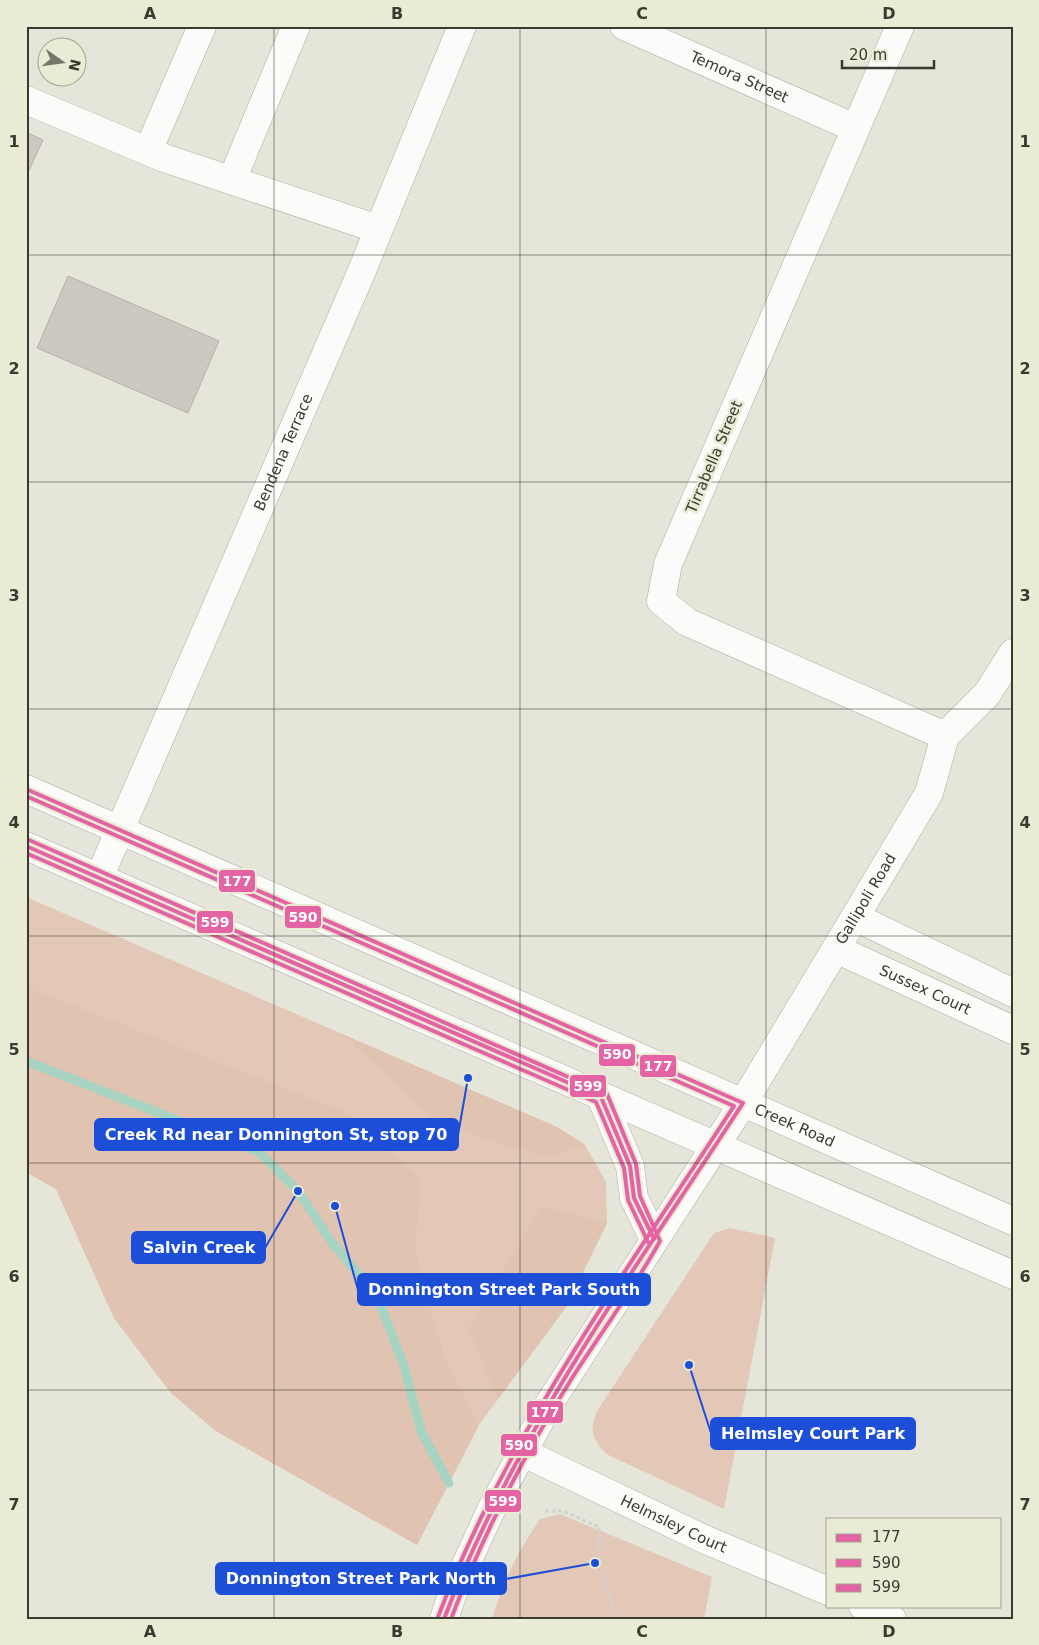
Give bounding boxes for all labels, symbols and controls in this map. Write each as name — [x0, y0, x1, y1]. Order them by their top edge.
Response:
text: A — [144, 4, 157, 23]
text: B — [391, 4, 403, 23]
text: C — [636, 4, 648, 23]
text: D — [882, 4, 896, 23]
north arrow — [38, 38, 88, 88]
scale bar — [842, 38, 934, 70]
text: 20 m — [849, 46, 887, 64]
street label: Temora Street — [686, 47, 791, 106]
text: N — [65, 58, 84, 73]
text: 1 — [8, 132, 20, 151]
text: 1 — [1019, 132, 1031, 151]
text: 2 — [8, 359, 20, 378]
text: 2 — [1019, 359, 1031, 378]
street label: Bendena Terrace — [250, 391, 317, 514]
street label: Tirrabella Street — [682, 398, 746, 517]
text: 3 — [8, 586, 20, 605]
text: 3 — [1019, 586, 1031, 605]
text: 4 — [8, 813, 20, 832]
text: 4 — [1019, 813, 1031, 832]
street label: Gallipoli Road — [832, 850, 900, 948]
line badge: 177 — [218, 869, 256, 893]
text: 177 — [222, 873, 252, 889]
line badge: 590 — [284, 905, 322, 929]
text: 590 — [288, 909, 318, 925]
line badge: 599 — [196, 910, 234, 934]
text: 599 — [200, 914, 230, 930]
street label: Sussex Court — [877, 961, 974, 1019]
text: 5 — [8, 1040, 20, 1059]
text: 5 — [1019, 1040, 1031, 1059]
line badge: 590 — [598, 1043, 636, 1067]
text: 590 — [602, 1046, 632, 1062]
line badge: 177 — [639, 1054, 677, 1078]
text: 177 — [643, 1058, 673, 1074]
line badge: 599 — [569, 1074, 607, 1098]
text: 599 — [573, 1078, 603, 1094]
street label: Creek Road — [752, 1100, 838, 1151]
callout: Creek Rd near Donnington St, stop 70 — [95, 1119, 458, 1150]
text: Creek Rd near Donnington St, stop 70 — [105, 1125, 447, 1144]
callout: Salvin Creek — [132, 1232, 265, 1263]
text: Salvin Creek — [143, 1238, 256, 1257]
text: 6 — [8, 1267, 20, 1286]
text: 6 — [1019, 1267, 1031, 1286]
callout: Donnington Street Park South — [358, 1274, 650, 1305]
text: Donnington Street Park South — [368, 1280, 640, 1299]
line badge: 177 — [526, 1400, 564, 1424]
text: 177 — [530, 1404, 560, 1420]
callout: Helmsley Court Park — [711, 1418, 915, 1449]
text: Helmsley Court Park — [721, 1424, 905, 1443]
line badge: 590 — [500, 1433, 538, 1457]
text: 590 — [504, 1437, 534, 1453]
line badge: 599 — [484, 1489, 522, 1513]
street label: Helmsley Court — [618, 1491, 730, 1557]
text: 599 — [488, 1493, 518, 1509]
text: 7 — [8, 1495, 20, 1514]
text: 7 — [1019, 1495, 1031, 1514]
legend — [826, 1518, 1002, 1608]
text: 177 — [872, 1528, 901, 1546]
text: 590 — [872, 1554, 901, 1572]
callout: Donnington Street Park North — [216, 1563, 506, 1594]
text: Donnington Street Park North — [226, 1569, 496, 1588]
text: 599 — [872, 1578, 901, 1596]
text: A — [144, 1622, 157, 1641]
text: B — [391, 1622, 403, 1641]
text: C — [636, 1622, 648, 1641]
text: D — [882, 1622, 896, 1641]

